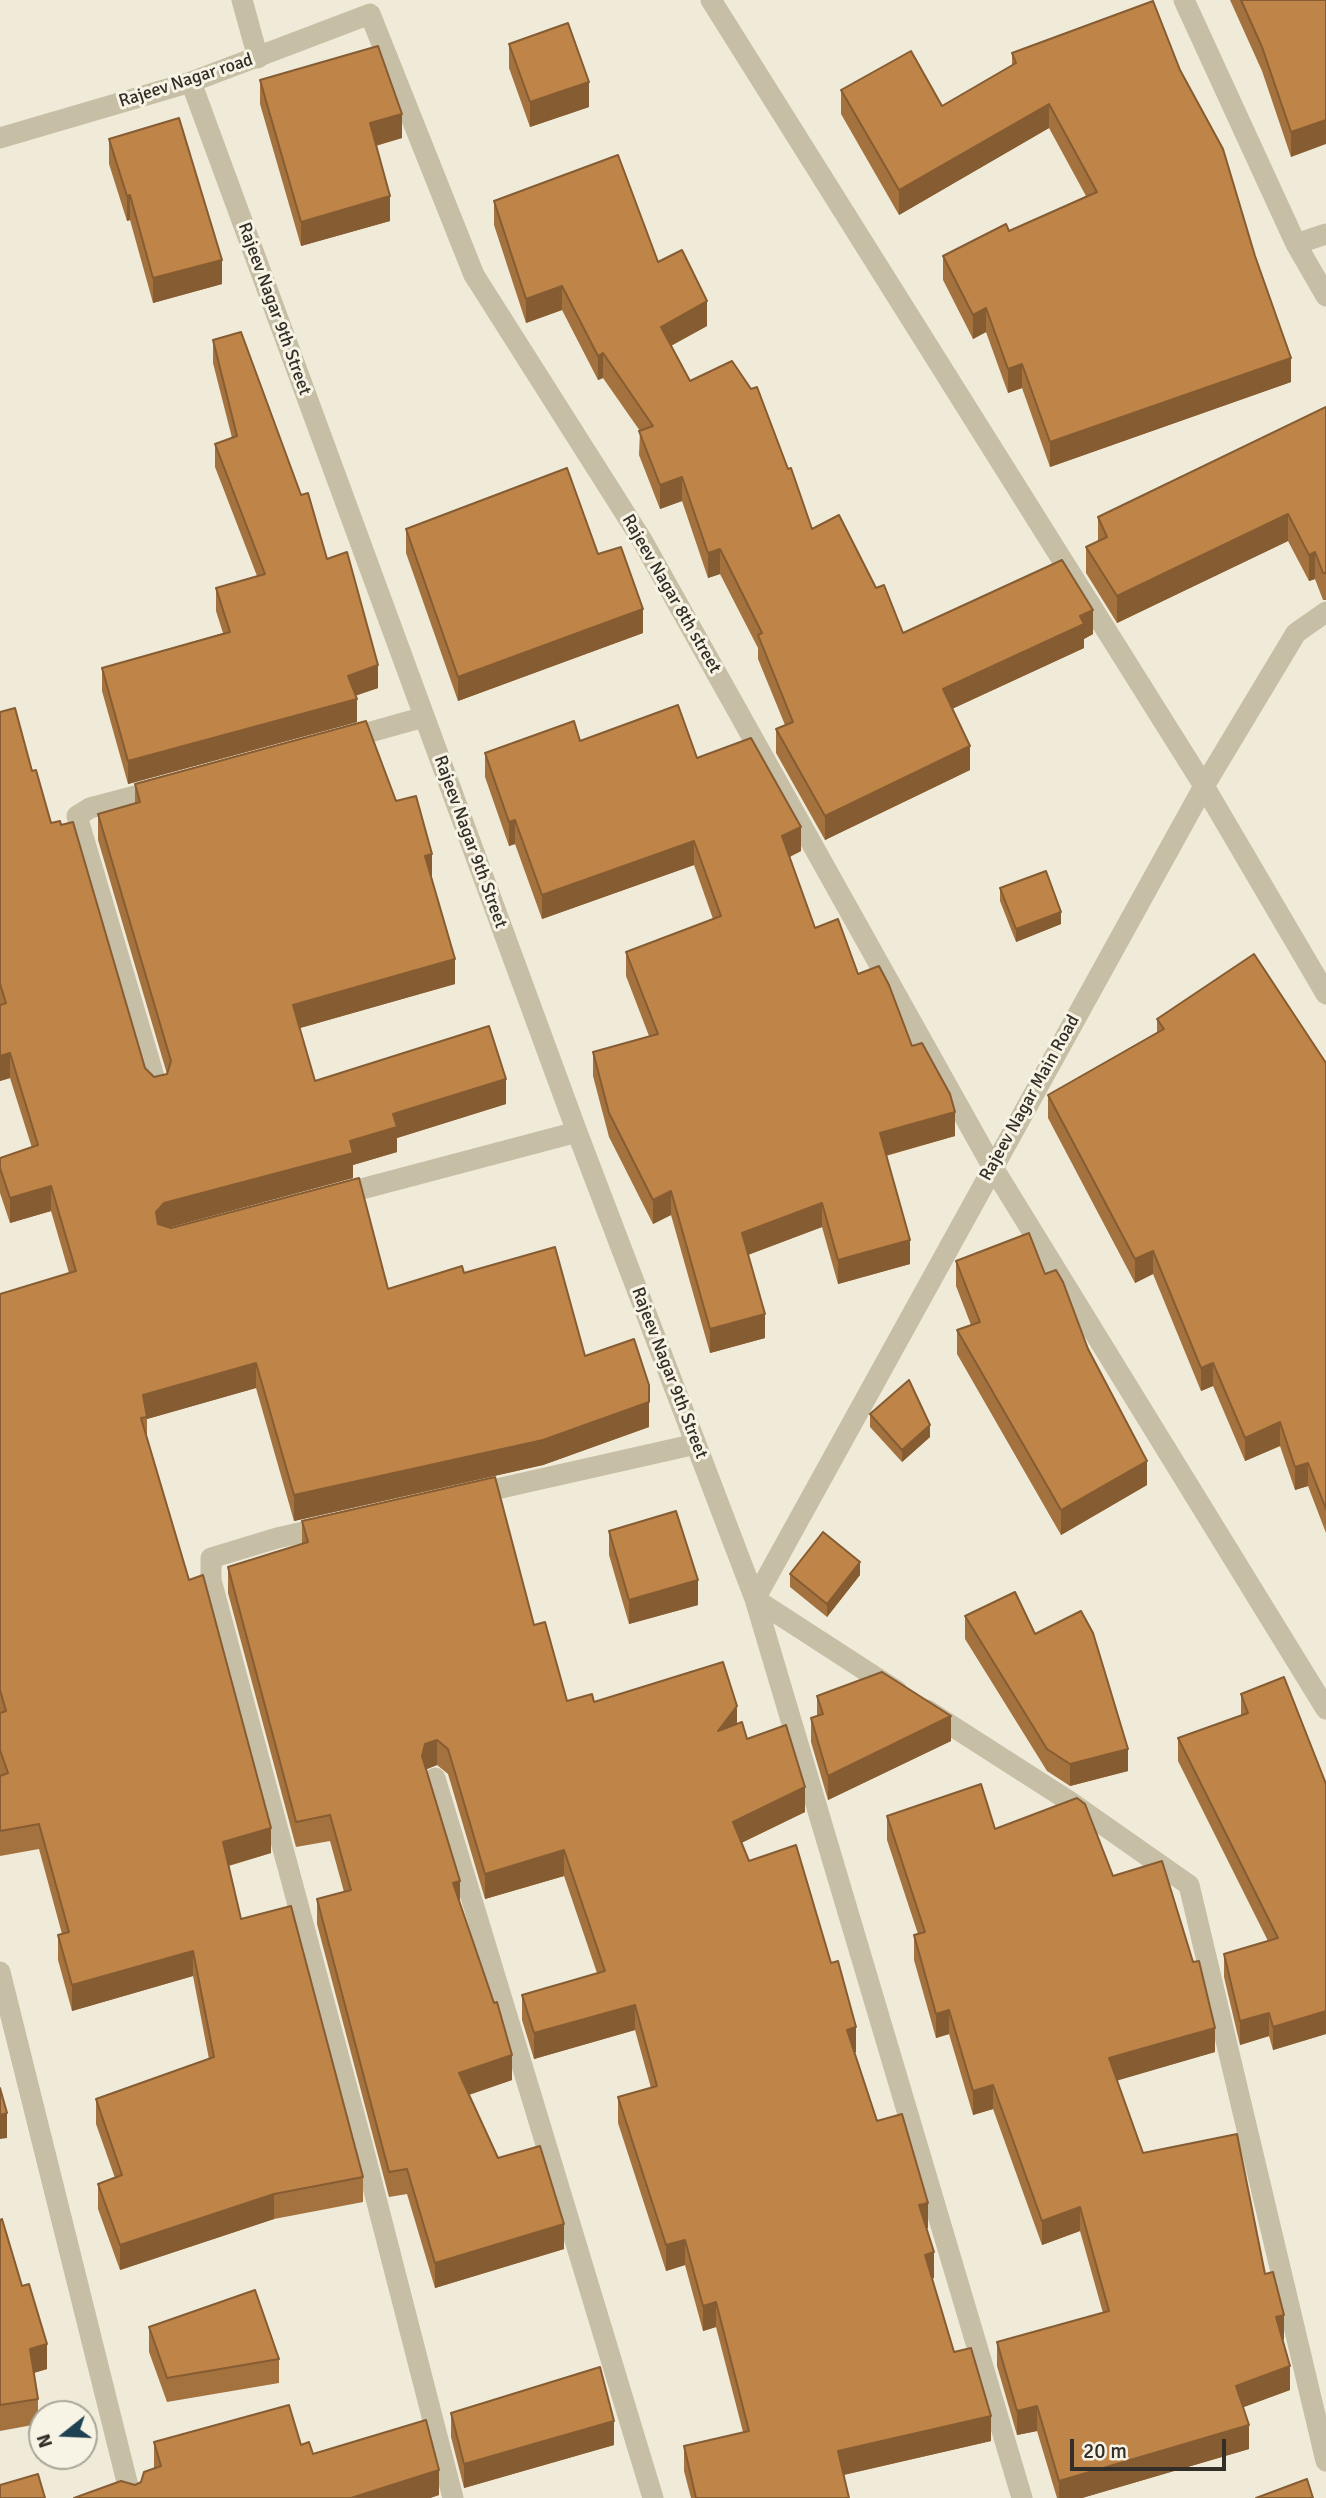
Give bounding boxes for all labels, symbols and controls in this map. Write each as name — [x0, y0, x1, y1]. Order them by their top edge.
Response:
street label: Rajeev Nagar road — [116, 49, 256, 113]
street label: Rajeev Nagar 9th Street — [233, 220, 315, 398]
street label: Rajeev Nagar 8th street — [617, 511, 725, 677]
street label: Rajeev Nagar 9th Street — [429, 753, 511, 931]
street label: Rajeev Nagar Main Road — [975, 1011, 1085, 1185]
street label: Rajeev Nagar 9th Street — [626, 1284, 712, 1462]
north arrow — [28, 2400, 98, 2470]
scale bar — [1074, 2424, 1230, 2468]
text: N — [31, 2431, 58, 2451]
text: 20 m — [1083, 2438, 1127, 2464]

